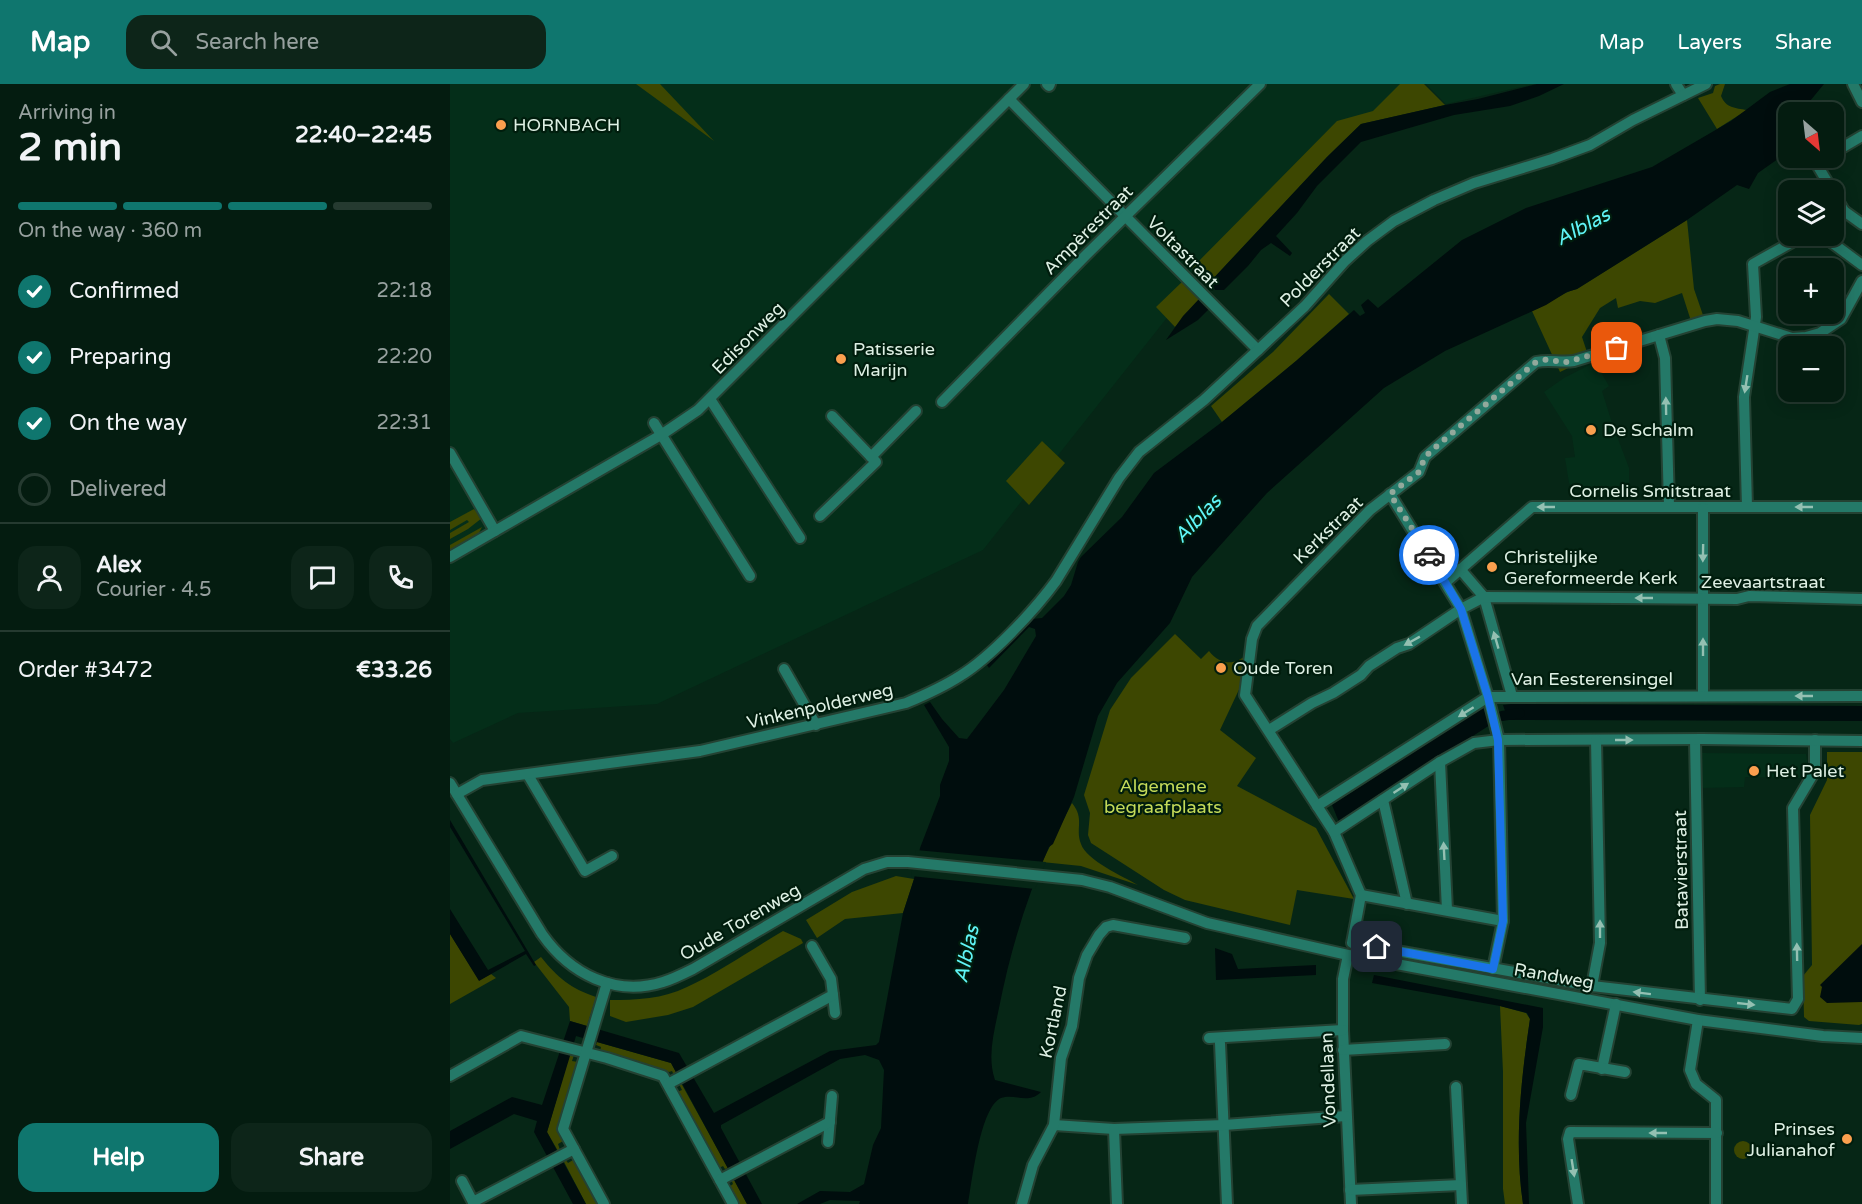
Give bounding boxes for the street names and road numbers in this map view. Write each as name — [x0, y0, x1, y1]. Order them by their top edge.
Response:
street label: Ampèrestraat — [1039, 181, 1137, 279]
street label: Voltastraat — [1142, 211, 1224, 293]
street label: Polderstraat — [1275, 222, 1365, 312]
street label: Edisonweg — [707, 297, 789, 379]
street label: Cornelis Smitstraat — [1569, 480, 1731, 502]
street label: Kerkstraat — [1289, 491, 1367, 569]
street label: Zeevaartstraat — [1701, 571, 1825, 593]
street label: Van Eesterensingel — [1511, 668, 1673, 690]
street label: Vinkenpolderweg — [745, 678, 895, 734]
street label: Batavierstraat — [1669, 810, 1693, 930]
street label: Oude Torenweg — [676, 879, 804, 965]
street label: Randweg — [1512, 958, 1596, 994]
street label: Kortland — [1035, 984, 1071, 1060]
street label: Vondellaan — [1315, 1032, 1341, 1128]

